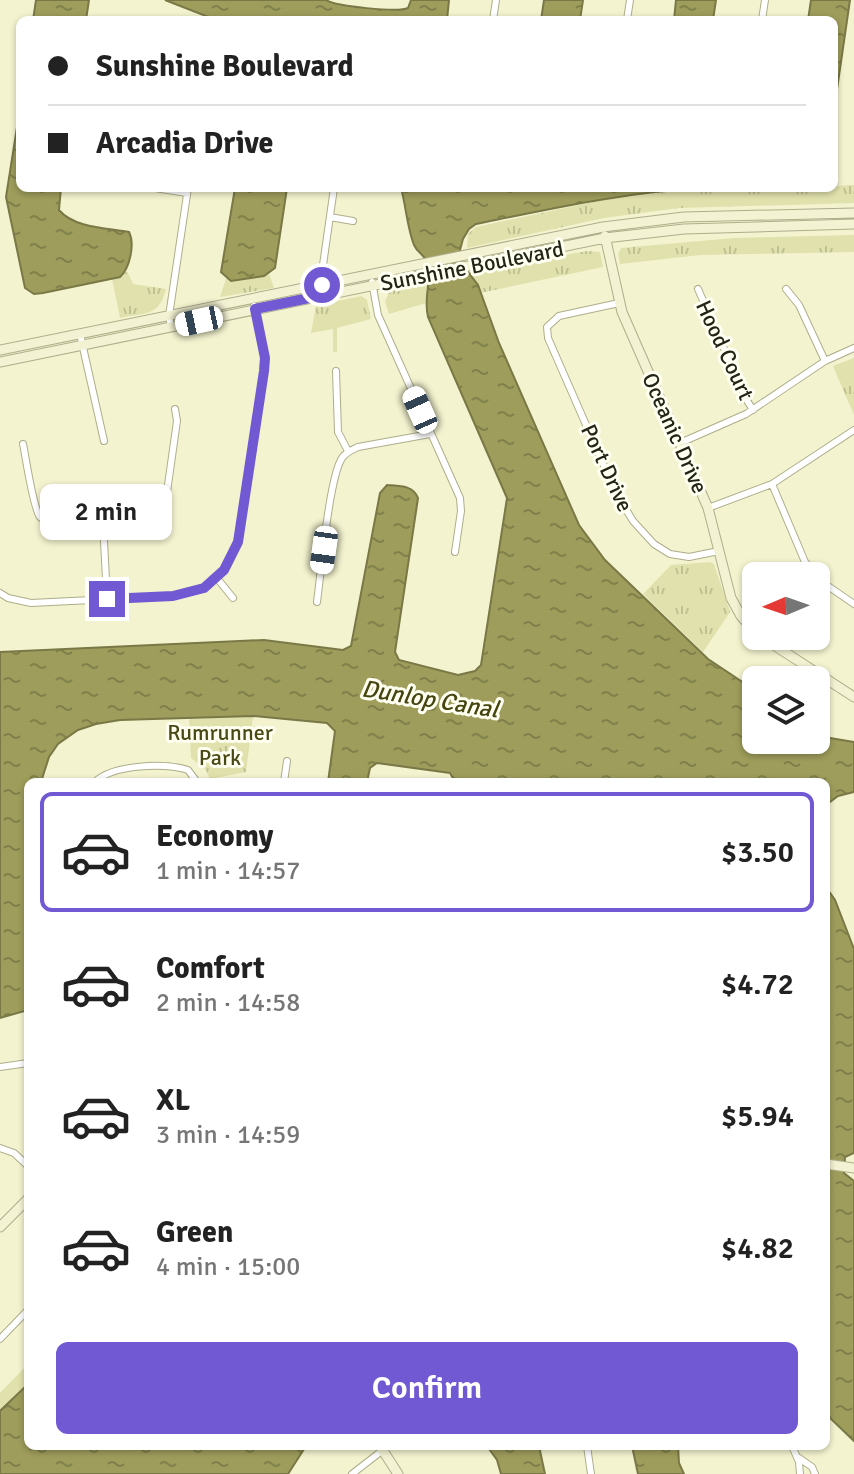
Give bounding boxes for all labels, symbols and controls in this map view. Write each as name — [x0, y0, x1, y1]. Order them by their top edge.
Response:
text: Sunshine Boulevard — [96, 48, 354, 85]
text: Arcadia Drive — [96, 125, 273, 162]
street label: Sunshine Boulevard — [378, 235, 566, 297]
route start — [304, 267, 340, 303]
street label: Hood Court — [690, 296, 760, 404]
car — [173, 304, 225, 338]
street label: Oceanic Drive — [636, 368, 714, 498]
car — [399, 383, 441, 437]
street label: Port Drive — [575, 420, 639, 516]
callout: 2 min — [41, 483, 173, 539]
text: 2 min — [75, 496, 137, 528]
car — [309, 525, 339, 575]
north arrow — [742, 562, 830, 650]
map controls — [742, 562, 830, 754]
route end — [89, 581, 125, 617]
button: layers — [742, 666, 830, 754]
water label: Dunlop Canal — [360, 673, 502, 725]
park label: Rumrunner Park — [167, 719, 273, 771]
icon: car — [60, 816, 132, 888]
text: Economy — [156, 818, 273, 855]
text: $3.50 — [721, 834, 794, 871]
text: 1 min · 14:57 — [156, 855, 300, 887]
icon: car — [60, 948, 132, 1020]
text: Comfort — [156, 950, 265, 987]
text: $4.72 — [721, 966, 794, 1003]
text: 2 min · 14:58 — [156, 987, 300, 1019]
icon: car — [60, 1080, 132, 1152]
text: XL — [156, 1082, 190, 1119]
text: $5.94 — [721, 1098, 794, 1135]
text: 3 min · 14:59 — [156, 1119, 300, 1151]
icon: car — [60, 1212, 132, 1284]
text: Green — [156, 1214, 233, 1251]
text: $4.82 — [721, 1230, 794, 1267]
text: 4 min · 15:00 — [156, 1251, 300, 1283]
button: Confirm — [56, 1342, 798, 1434]

